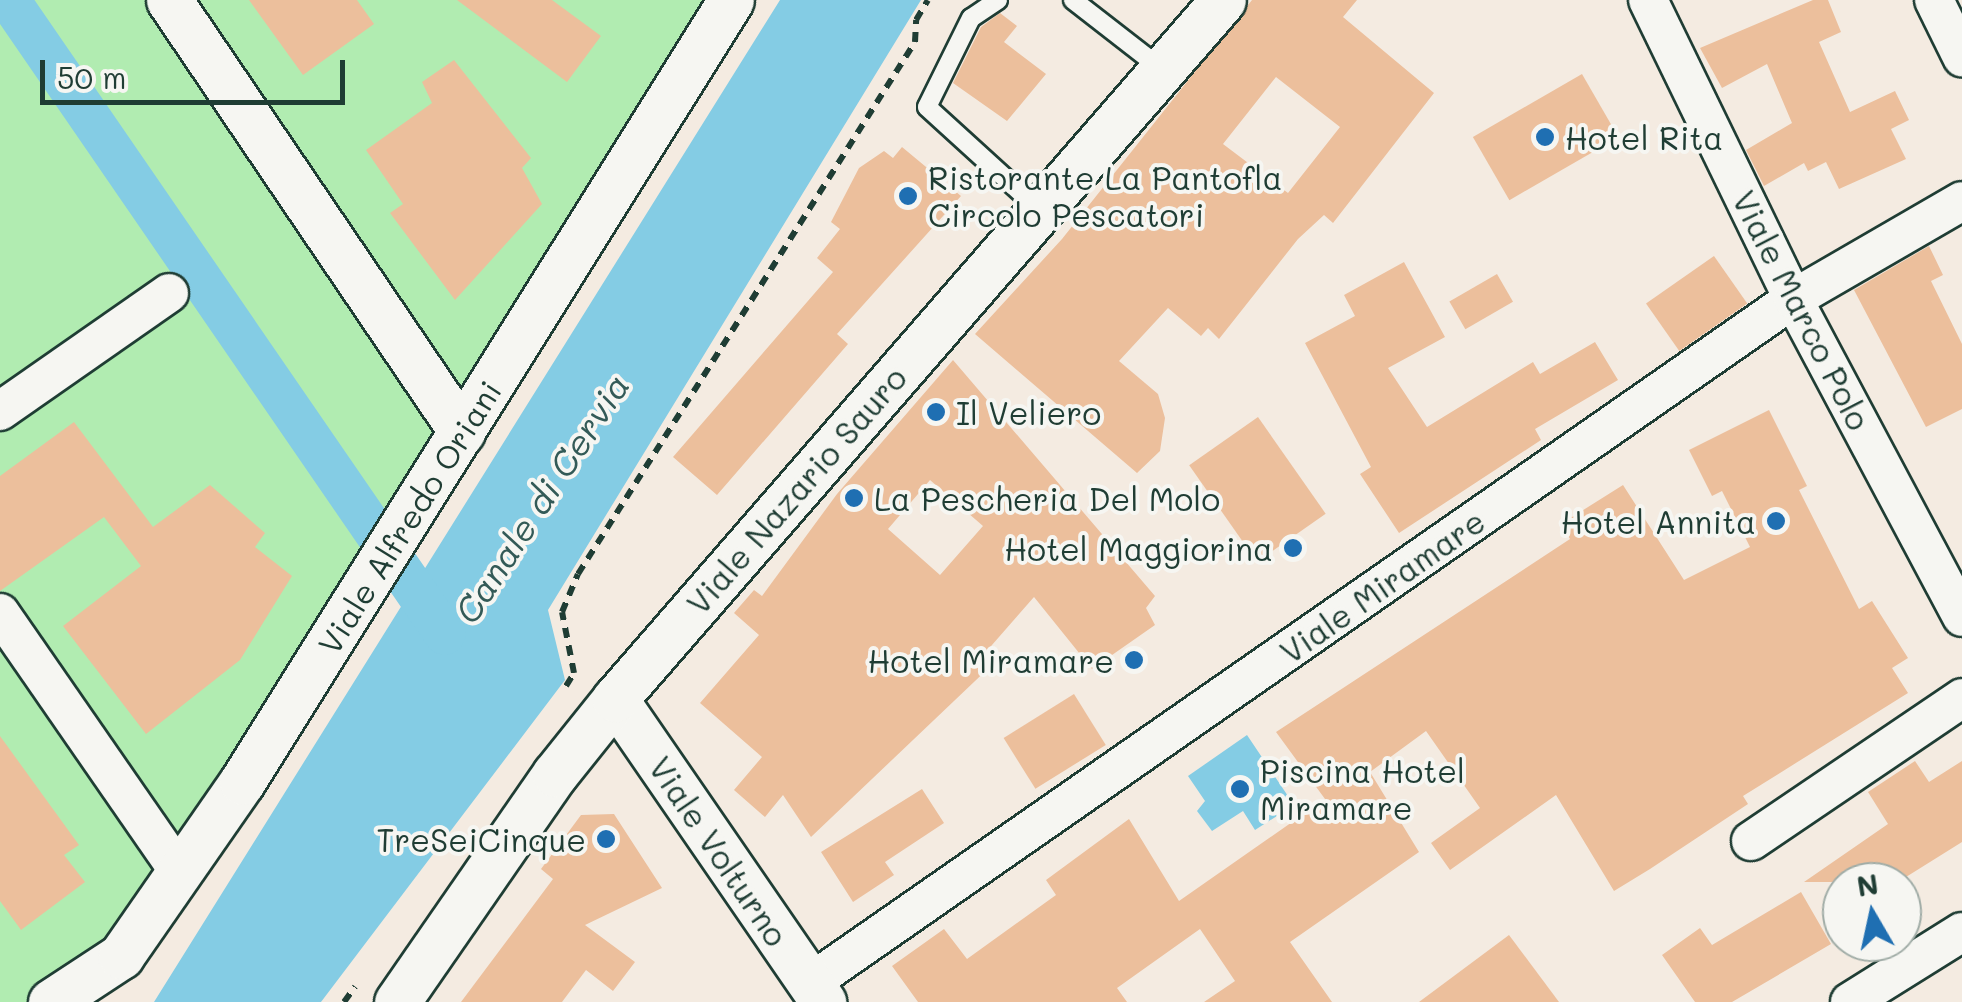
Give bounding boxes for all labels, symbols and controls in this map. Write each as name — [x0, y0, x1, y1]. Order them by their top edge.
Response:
scale bar — [45, 40, 350, 102]
text: 50 m — [57, 57, 127, 97]
place label: Hotel Rita — [1565, 118, 1723, 156]
marker: Hotel Rita — [1534, 126, 1556, 148]
place label: Ristorante La Pantofla Circolo Pescatori — [928, 159, 1282, 234]
street label: Viale Marco Polo — [1725, 184, 1879, 436]
marker: Ristorante La Pantofla Circolo Pescatori — [897, 185, 919, 207]
street label: Viale Nazario Sauro — [678, 358, 914, 622]
water label: Canale di Cervia — [445, 365, 637, 631]
street label: Viale Alfredo Oriani — [309, 373, 509, 661]
place label: Il Veliero — [956, 393, 1101, 431]
marker: Il Veliero — [925, 401, 947, 423]
place label: La Pescheria Del Molo — [874, 479, 1220, 517]
marker: La Pescheria Del Molo — [843, 487, 865, 509]
street label: Viale Miramare — [1272, 501, 1492, 671]
place label: Hotel Annita — [1561, 502, 1756, 540]
marker: Hotel Annita — [1765, 510, 1787, 532]
place label: Hotel Maggiorina — [1004, 529, 1273, 567]
marker: Hotel Maggiorina — [1282, 537, 1304, 559]
place label: Hotel Miramare — [867, 641, 1114, 679]
marker: Hotel Miramare — [1123, 649, 1145, 671]
street label: Viale Volturno — [641, 749, 797, 953]
place label: Piscina Hotel Miramare — [1260, 752, 1465, 827]
marker: Piscina Hotel Miramare — [1229, 778, 1251, 800]
place label: TreSeiCinque — [376, 820, 586, 858]
marker: TreSeiCinque — [595, 828, 617, 850]
north arrow — [1822, 862, 1922, 962]
text: N — [1854, 865, 1881, 904]

